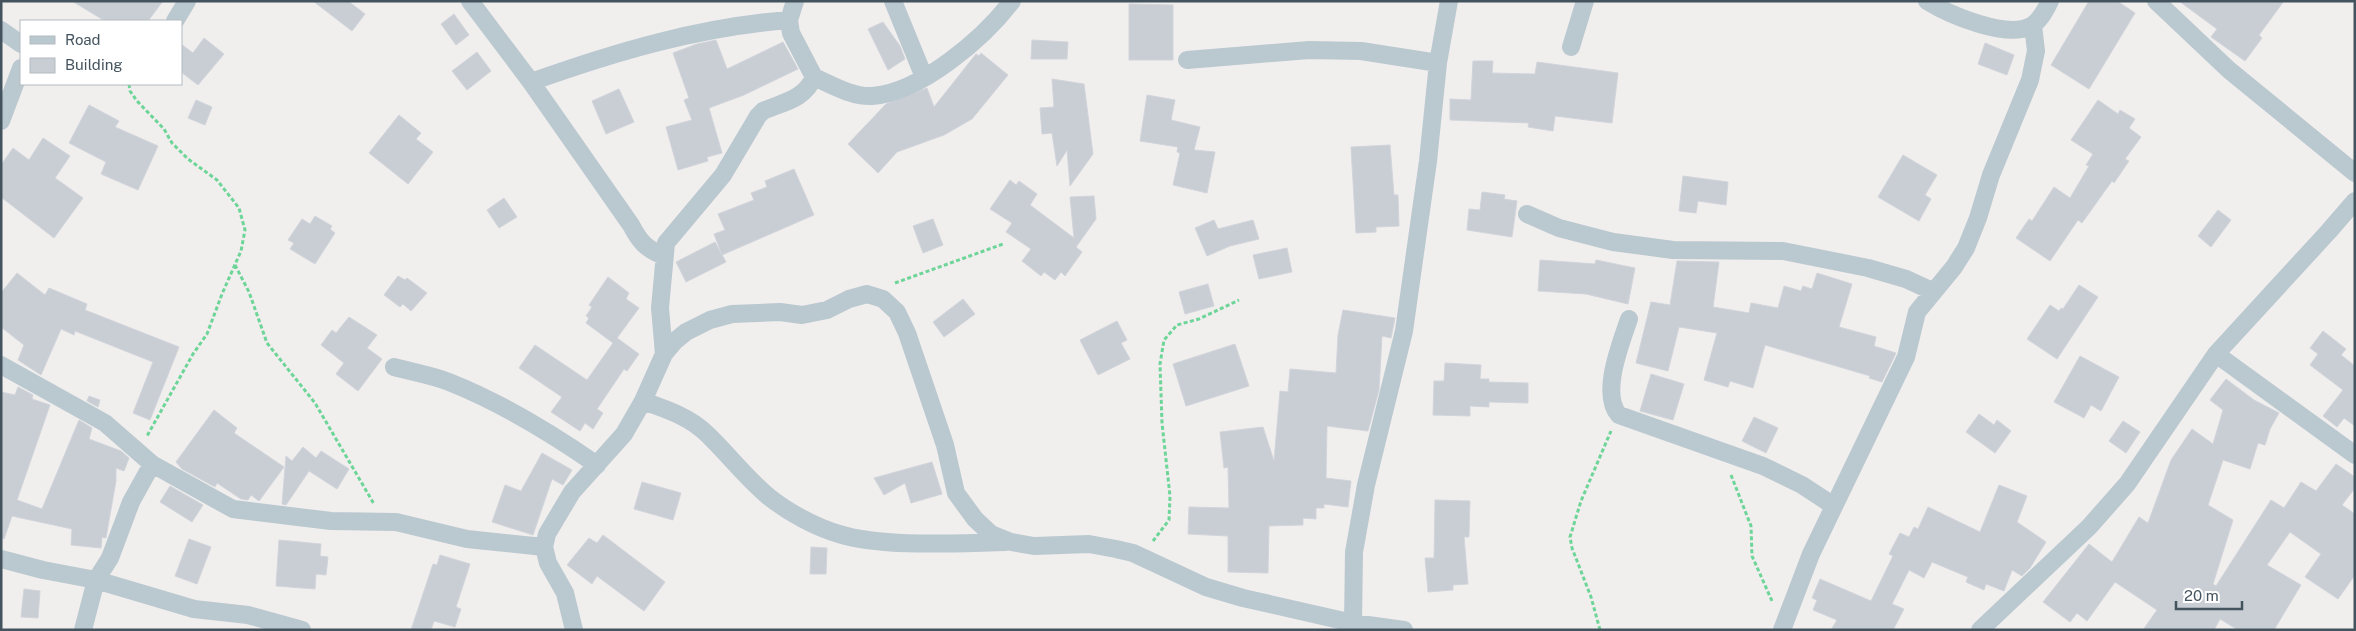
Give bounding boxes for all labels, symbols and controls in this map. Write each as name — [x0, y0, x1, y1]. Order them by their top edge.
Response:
legend — [20, 20, 182, 85]
text: Road — [65, 31, 101, 48]
text: Building — [65, 56, 123, 73]
scale bar — [2176, 578, 2242, 610]
text: 20 m — [2184, 587, 2219, 604]

